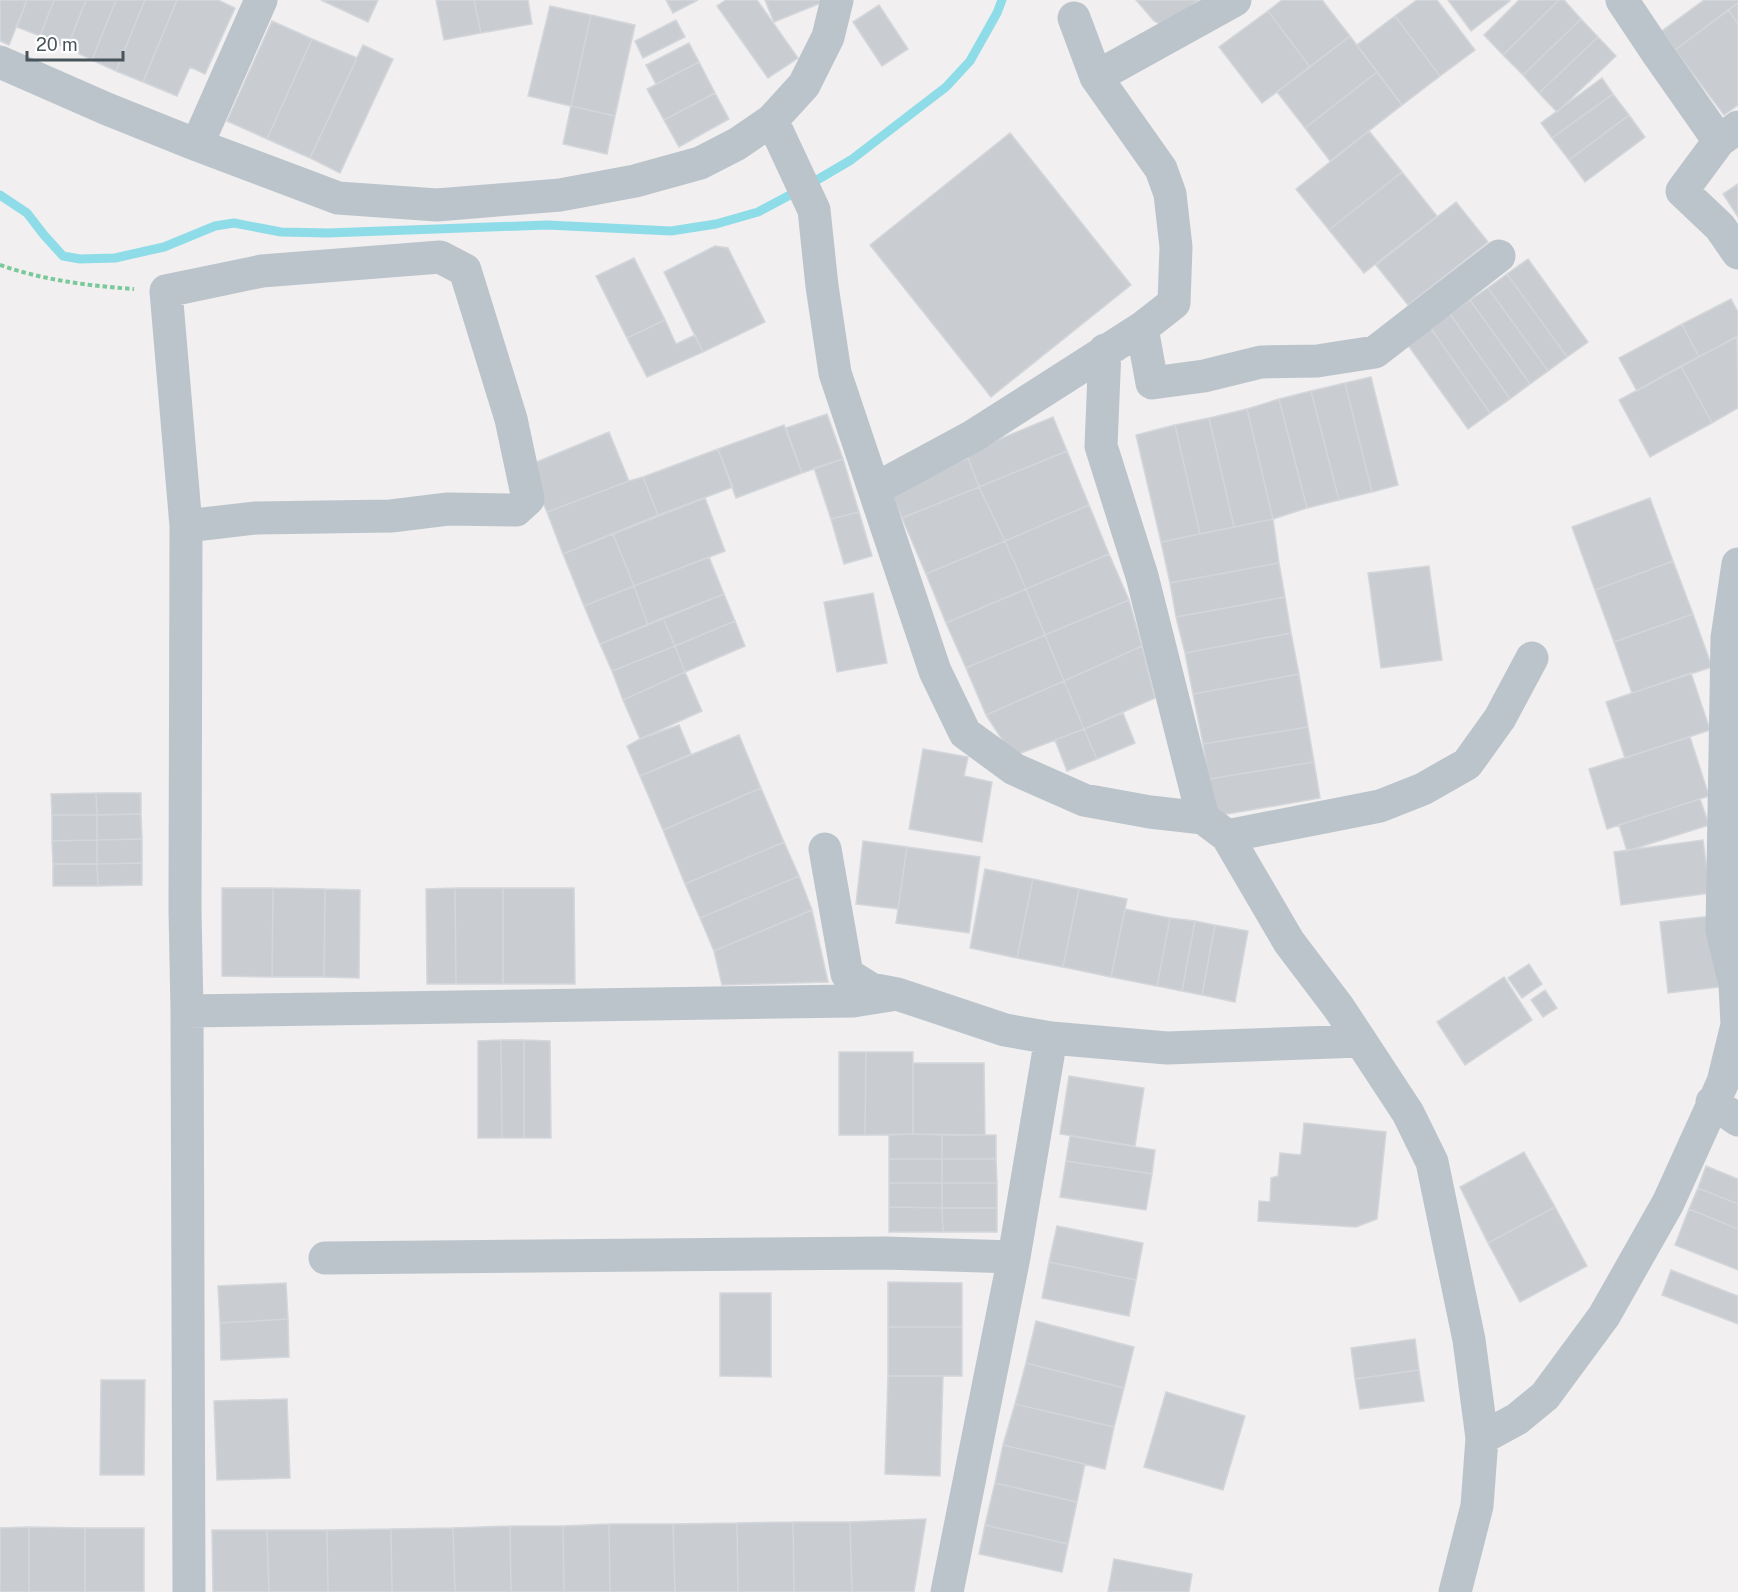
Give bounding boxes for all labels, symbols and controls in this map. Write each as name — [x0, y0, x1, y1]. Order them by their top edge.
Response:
scale bar — [27, 24, 123, 62]
text: 20 m — [36, 34, 78, 55]

